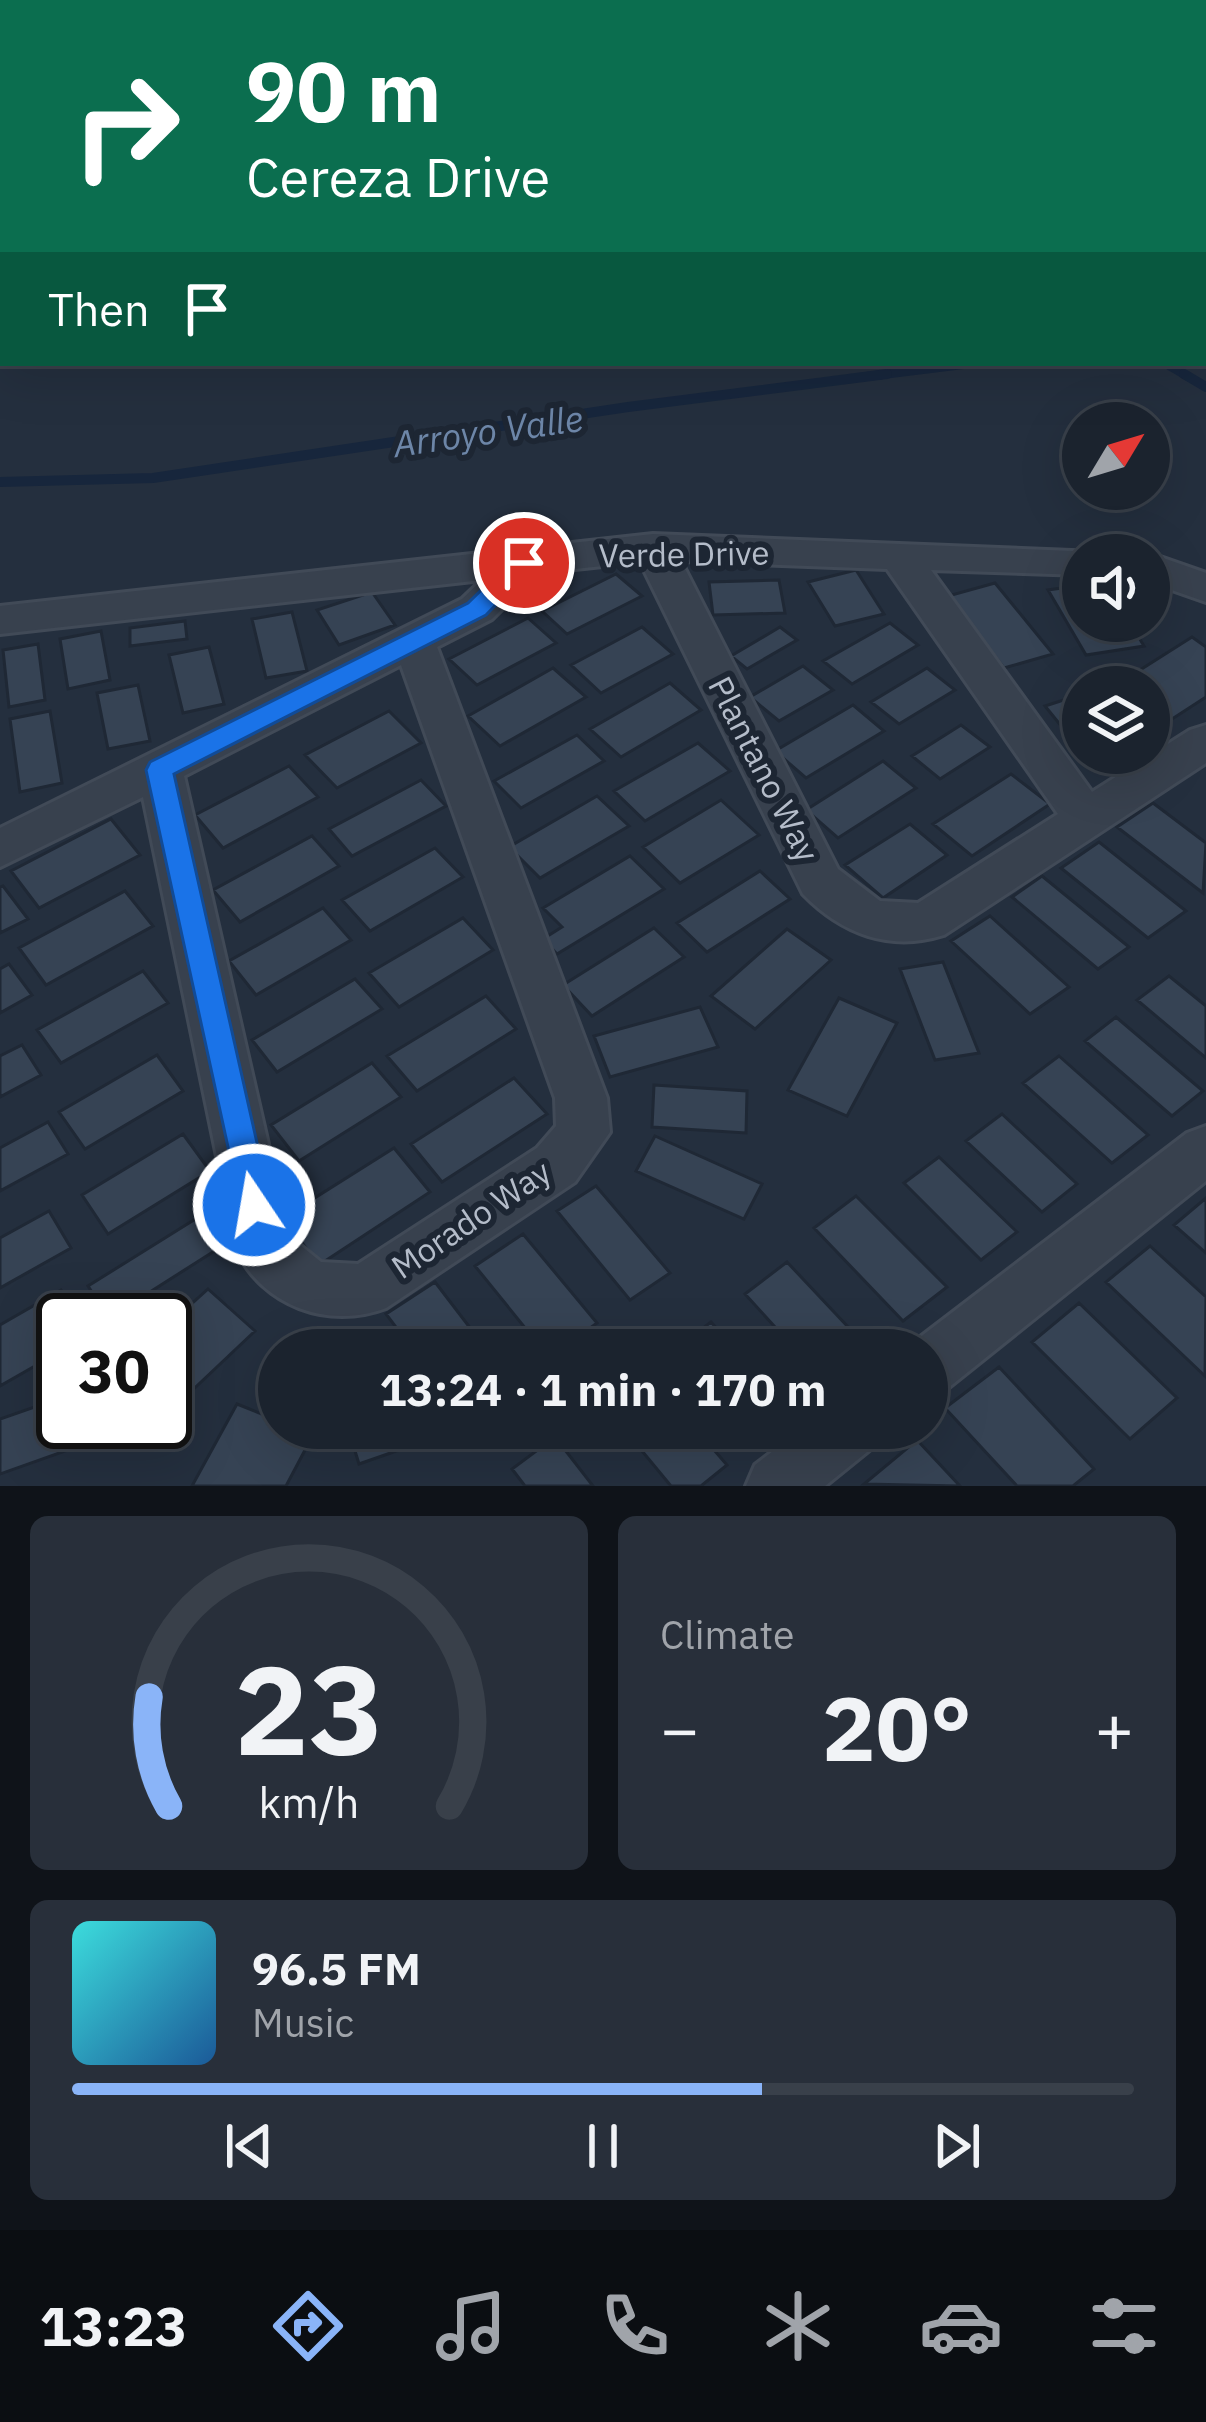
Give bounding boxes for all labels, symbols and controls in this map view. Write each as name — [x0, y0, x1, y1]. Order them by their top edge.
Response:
text: 90 m — [246, 36, 442, 145]
icon: right — [48, 48, 204, 204]
text: Cereza Drive — [246, 142, 550, 212]
icon: arrive — [174, 276, 240, 342]
text: Then — [48, 280, 150, 338]
water label: Arroyo Valle — [389, 394, 586, 467]
north arrow — [1062, 402, 1170, 510]
map controls — [1062, 402, 1170, 774]
pin — [473, 512, 575, 614]
icon: arrive — [491, 530, 557, 596]
street label: Verde Drive — [598, 531, 770, 576]
button: sound — [1062, 534, 1170, 642]
button: layers — [1062, 666, 1170, 774]
street label: Plantano Way — [699, 669, 830, 869]
position arrow — [191, 1142, 317, 1268]
street label: Morado Way — [383, 1150, 559, 1288]
speed limit sign: 30 — [36, 1293, 192, 1449]
text: 13:24 · 1 min · 170 m — [380, 1360, 826, 1418]
text: Climate — [660, 1609, 794, 1660]
text: 23 — [234, 1627, 384, 1789]
text: 20° — [822, 1669, 972, 1786]
text: − — [660, 1685, 700, 1771]
text: + — [1094, 1685, 1134, 1771]
text: km/h — [259, 1774, 359, 1830]
text: 96.5 FM — [252, 1939, 421, 1997]
text: Music — [252, 1997, 354, 2048]
icon: previous — [216, 2113, 282, 2179]
icon: pause — [570, 2113, 636, 2179]
icon: next — [924, 2113, 990, 2179]
icon: directions — [266, 2284, 350, 2368]
icon: music — [429, 2284, 513, 2368]
icon: phone — [593, 2284, 677, 2368]
icon: climate — [756, 2284, 840, 2368]
icon: car — [919, 2284, 1003, 2368]
icon: filters — [1082, 2284, 1166, 2368]
text: 13:23 — [40, 2291, 187, 2361]

